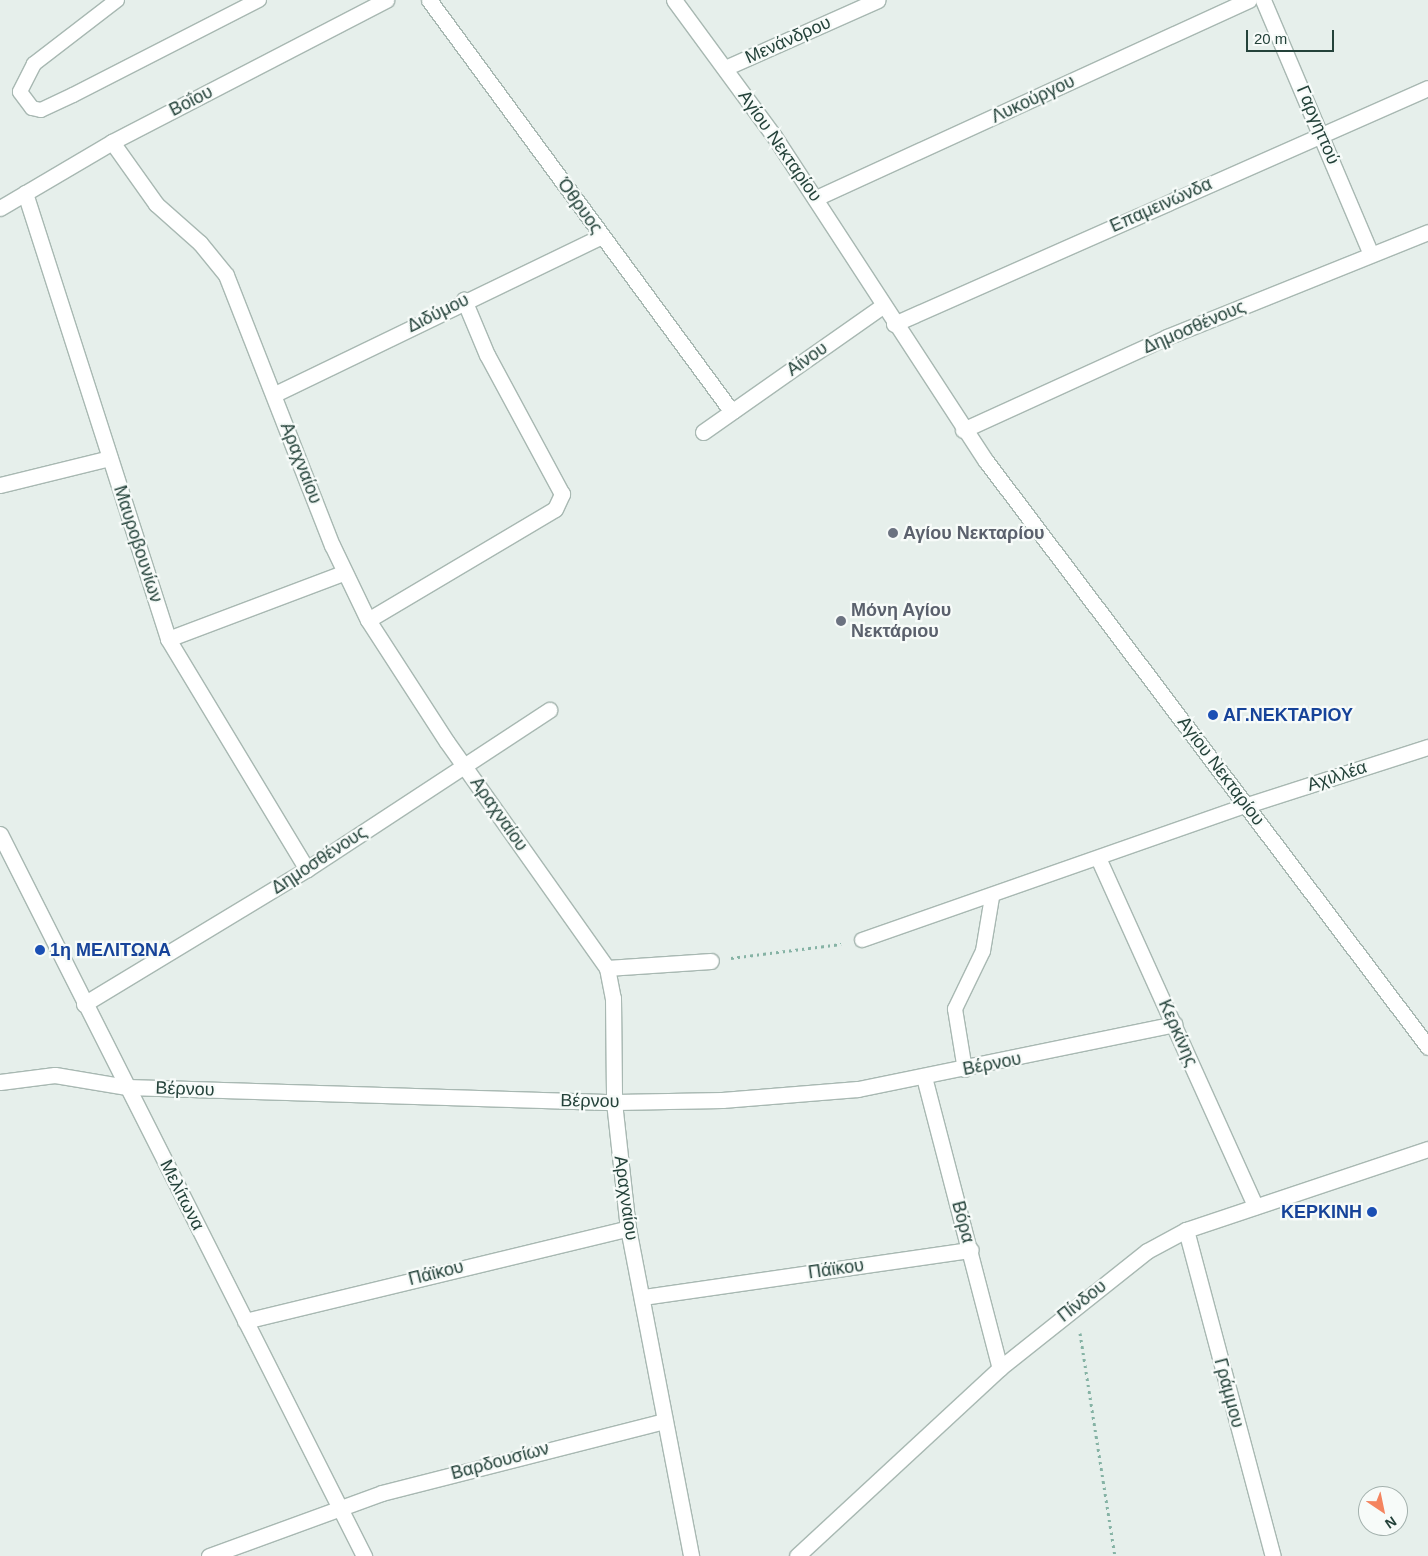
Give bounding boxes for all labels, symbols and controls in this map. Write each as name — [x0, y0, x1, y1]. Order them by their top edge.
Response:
street label: Μενάνδρου — [742, 12, 834, 68]
scale bar — [1248, 20, 1336, 52]
text: 20 m — [1254, 30, 1287, 47]
street label: Λυκούργου — [988, 70, 1078, 128]
street label: Βοΐου — [166, 81, 216, 121]
street label: Γαργηττού — [1292, 82, 1344, 168]
street label: Αγίου Νεκταρίου — [734, 86, 826, 206]
street label: Επαμεινώνδα — [1107, 173, 1215, 237]
street label: Όθρυος — [553, 174, 607, 238]
street label: Διδύμου — [404, 289, 472, 337]
street label: Δημοσθένους — [1140, 296, 1248, 358]
street label: Αίνου — [782, 337, 832, 381]
street label: Αραχναίου — [276, 419, 326, 507]
street label: Μαυροβουνίων — [109, 483, 167, 605]
place label: Αγίου Νεκταρίου — [903, 522, 1045, 544]
marker: Αγίου Νεκταρίου — [887, 527, 899, 539]
place label: Μόνη Αγίου Νεκτάριου — [851, 600, 952, 642]
marker: Μόνη Αγίου Νεκτάριου — [835, 615, 847, 627]
place label: ΑΓ.ΝΕΚΤΑΡΙΟΥ — [1223, 704, 1353, 726]
marker: ΑΓ.ΝΕΚΤΑΡΙΟΥ — [1207, 709, 1219, 721]
street label: Αγίου Νεκταρίου — [1173, 712, 1269, 830]
street label: Αχιλλέα — [1304, 756, 1370, 796]
street label: Αραχναίου — [466, 773, 532, 855]
street label: Δημοσθένους — [267, 821, 371, 899]
place label: 1η ΜΕΛΙΤΩΝΑ — [50, 939, 171, 961]
marker: 1η ΜΕΛΙΤΩΝΑ — [34, 944, 46, 956]
street label: Κερκίνης — [1154, 996, 1202, 1070]
street label: Βέρνου — [961, 1048, 1023, 1080]
street label: Βέρνου — [155, 1077, 215, 1101]
street label: Βέρνου — [560, 1090, 620, 1112]
street label: Αραχναίου — [609, 1154, 643, 1242]
street label: Μελίτωνα — [155, 1156, 209, 1234]
street label: Βόρα — [947, 1199, 979, 1245]
place label: ΚΕΡΚΙΝΗ — [1281, 1201, 1362, 1223]
marker: ΚΕΡΚΙΝΗ — [1366, 1206, 1378, 1218]
street label: Πάϊκου — [807, 1254, 865, 1284]
street label: Πάϊκου — [406, 1256, 466, 1290]
street label: Πίνδου — [1053, 1275, 1111, 1327]
street label: Γράμμου — [1209, 1356, 1249, 1430]
street label: Βαρδουσίων — [449, 1438, 551, 1484]
north arrow — [1358, 1486, 1408, 1536]
text: N — [1382, 1513, 1399, 1532]

